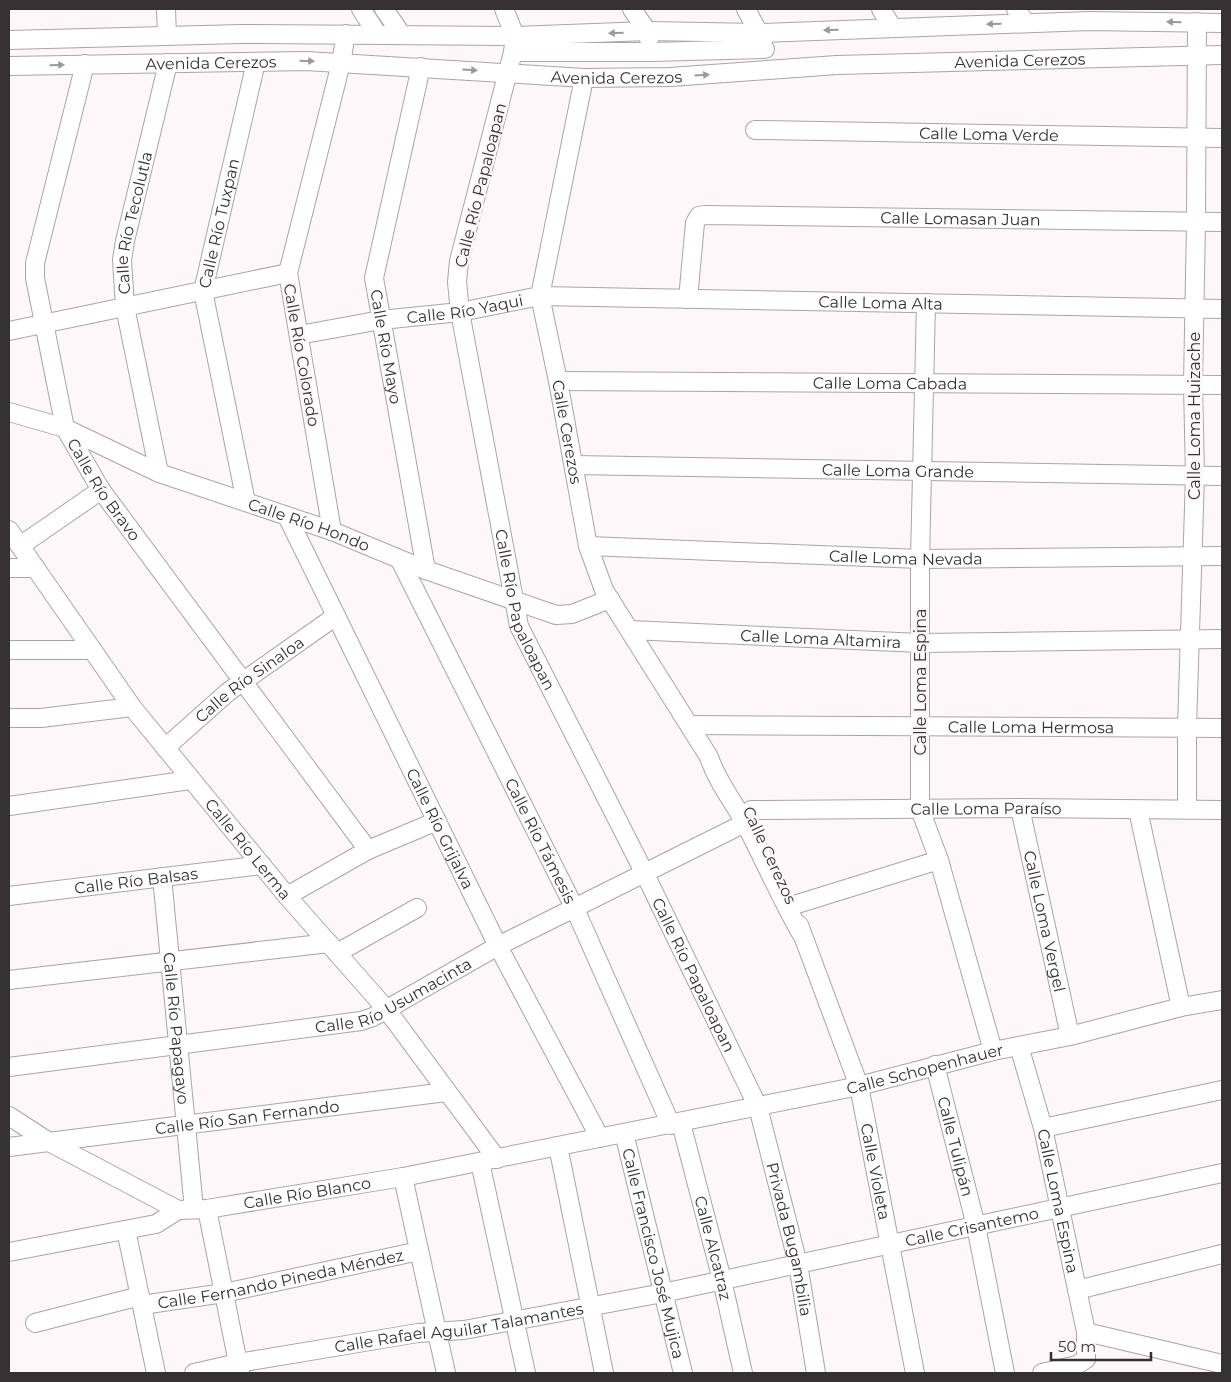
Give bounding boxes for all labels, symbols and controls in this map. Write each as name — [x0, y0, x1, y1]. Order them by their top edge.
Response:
one-way arrow — [1165, 18, 1181, 26]
one-way arrow — [985, 21, 1001, 29]
one-way arrow — [823, 26, 839, 34]
one-way arrow — [608, 29, 624, 37]
street label: Avenida Cerezos — [954, 50, 1086, 72]
street label: Avenida Cerezos — [145, 52, 277, 74]
one-way arrow — [300, 57, 316, 65]
one-way arrow — [50, 61, 66, 69]
one-way arrow — [462, 66, 478, 74]
street label: Avenida Cerezos — [550, 67, 683, 88]
one-way arrow — [694, 70, 710, 78]
street label: Calle Río Papaloapan — [451, 101, 510, 269]
street label: Calle Loma Verde — [919, 124, 1059, 145]
street label: Calle Río Tecolutla — [113, 149, 156, 295]
street label: Calle Río Tuxpan — [195, 156, 243, 290]
street label: Calle Lomasan Juan — [880, 208, 1041, 230]
street label: Calle Río Colorado — [280, 282, 323, 428]
street label: Calle Río Mayo — [366, 288, 405, 406]
street label: Calle Río Yaqui — [406, 291, 525, 327]
street label: Calle Loma Alta — [818, 292, 943, 314]
street label: Calle Loma Huizache — [1185, 332, 1204, 500]
street label: Calle Loma Cabada — [813, 374, 967, 393]
street label: Calle Cerezos — [548, 378, 586, 486]
street label: Calle Río Bravo — [63, 435, 144, 545]
street label: Calle Loma Grande — [822, 460, 974, 482]
street label: Calle Río Hondo — [245, 494, 373, 556]
street label: Calle Río Papaloapan — [491, 528, 559, 694]
street label: Calle Loma Nevada — [828, 546, 983, 569]
street label: Calle Loma Espina — [911, 609, 930, 755]
street label: Calle Loma Altamira — [740, 626, 902, 652]
street label: Calle Río Sinaloa — [191, 633, 308, 727]
street label: Calle Loma Hermosa — [948, 717, 1114, 737]
street label: Calle Río Grijalva — [402, 765, 478, 892]
street label: Calle Río Támesis — [501, 775, 580, 907]
street label: Calle Río Lerma — [201, 795, 295, 904]
street label: Calle Loma Paraíso — [910, 799, 1062, 819]
street label: Calle Cerezos — [739, 803, 801, 907]
street label: Calle Loma Vergel — [1020, 849, 1069, 994]
street label: Calle Río Balsas — [73, 864, 199, 898]
street label: Calle Río Papaloapan — [648, 895, 739, 1055]
street label: Calle Río Papagayo — [159, 951, 193, 1105]
street label: Calle Río Usumacinta — [314, 954, 475, 1037]
street label: Calle Schopenhauer — [845, 1040, 1005, 1098]
street label: Calle Tulipán — [933, 1094, 977, 1199]
street label: Calle Río San Fernando — [154, 1097, 340, 1139]
street label: Calle Violeta — [856, 1122, 894, 1222]
street label: Calle Loma Espina — [1033, 1127, 1082, 1275]
street label: Calle Francisco José Mujica — [618, 1146, 688, 1361]
street label: Privada Bugambilia — [762, 1160, 815, 1318]
street label: Calle Río Blanco — [242, 1173, 372, 1213]
street label: Calle Alcatraz — [690, 1194, 735, 1302]
street label: Calle Crisantemo — [903, 1204, 1041, 1251]
street label: Calle Fernando Pineda Méndez — [156, 1246, 405, 1313]
street label: Calle Rafael Aguilar Talamantes — [333, 1299, 585, 1357]
scale bar — [1051, 1330, 1151, 1362]
text: 50 m — [1058, 1337, 1096, 1356]

